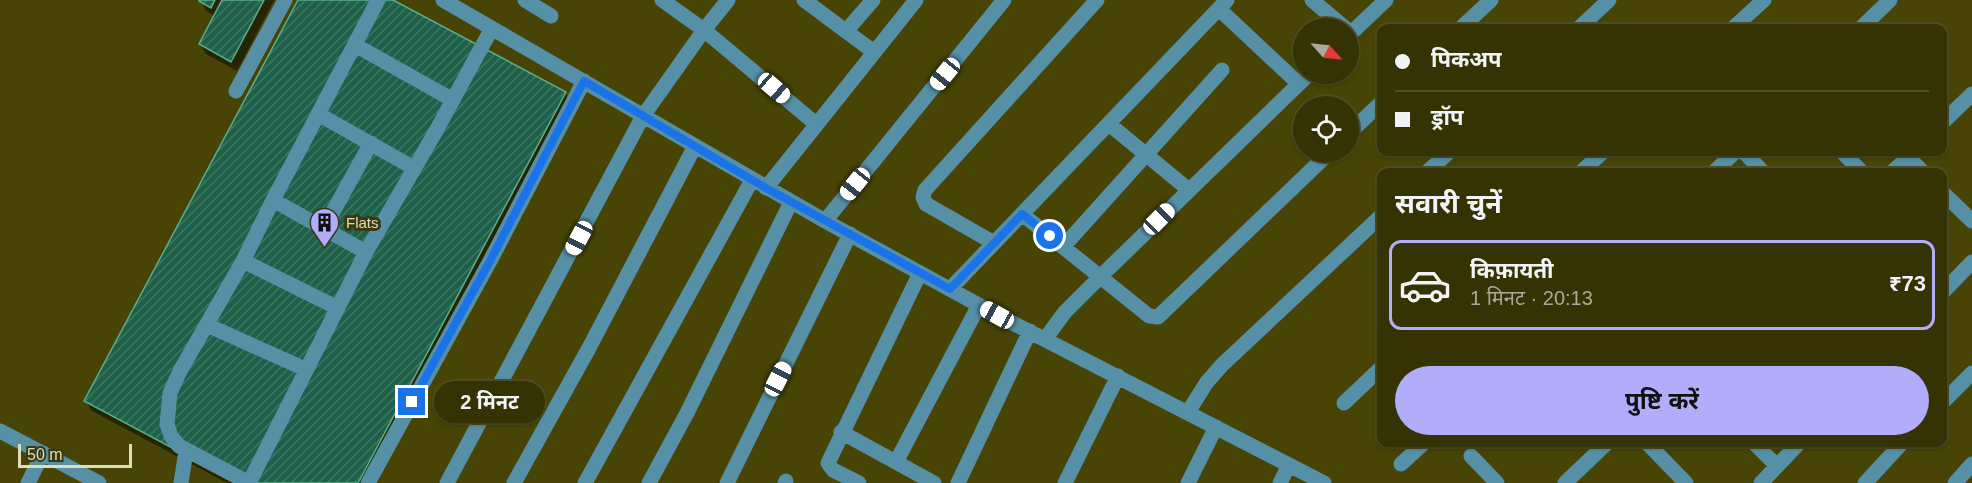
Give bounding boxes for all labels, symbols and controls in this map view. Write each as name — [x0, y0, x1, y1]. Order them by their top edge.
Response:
north arrow — [1293, 18, 1359, 84]
map controls — [1293, 18, 1359, 162]
text: पिकअप — [1431, 47, 1502, 72]
car — [927, 54, 963, 94]
car — [755, 69, 793, 107]
button: locate — [1293, 96, 1359, 162]
text: ड्रॉप — [1431, 105, 1464, 130]
car — [837, 164, 873, 204]
text: सवारी चुनें — [1395, 189, 1502, 219]
car — [1140, 200, 1178, 238]
building icon: Flats — [309, 206, 341, 248]
place label: Flats — [346, 214, 379, 231]
car — [563, 218, 595, 258]
route start — [1036, 222, 1063, 249]
icon: car — [1398, 258, 1452, 312]
text: किफ़ायती — [1470, 258, 1554, 283]
text: ₹73 — [1889, 271, 1926, 296]
text: 1 मिनट · 20:13 — [1470, 287, 1593, 309]
car — [977, 298, 1017, 332]
car — [762, 359, 794, 399]
button: पुष्टि करें — [1395, 366, 1929, 435]
callout: 2 मिनट — [433, 381, 544, 423]
route end — [398, 388, 425, 415]
text: 2 मिनट — [460, 391, 519, 413]
scale bar — [18, 441, 132, 468]
text: 50 m — [27, 446, 63, 463]

